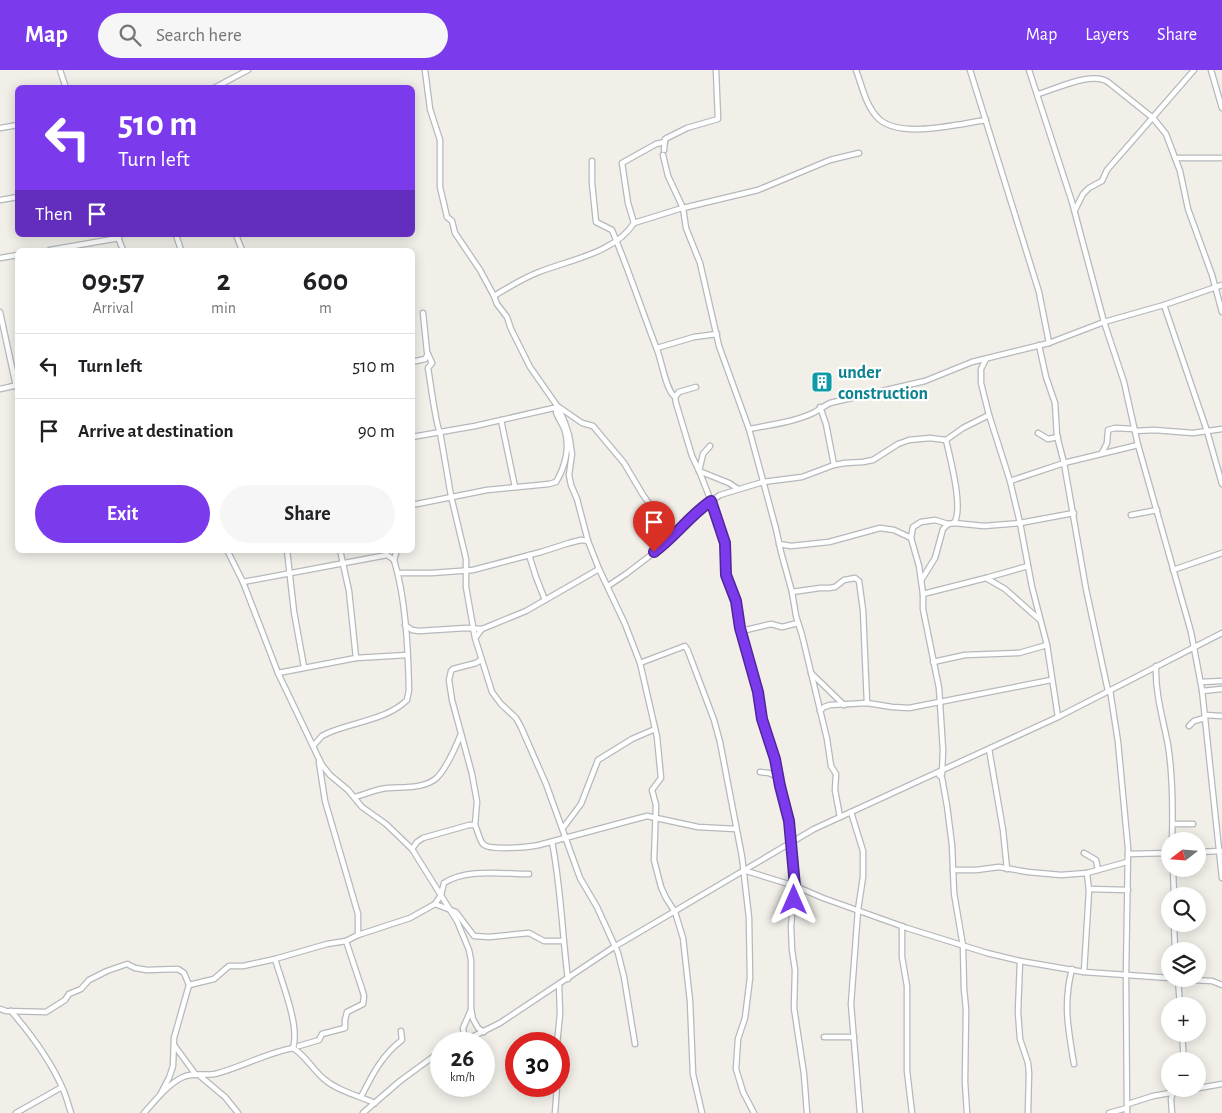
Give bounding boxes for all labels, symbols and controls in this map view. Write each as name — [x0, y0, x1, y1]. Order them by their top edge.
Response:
search box — [98, 13, 448, 58]
icon: search — [116, 21, 144, 49]
text: Map — [25, 23, 68, 47]
text: Search here — [156, 26, 242, 45]
text: Map — [1026, 26, 1057, 44]
text: Layers — [1085, 26, 1129, 44]
text: Share — [1157, 26, 1197, 44]
icon: left — [35, 105, 100, 170]
text: 510 m — [118, 107, 198, 142]
text: Turn left — [118, 148, 190, 170]
icon: arrive — [83, 200, 111, 228]
text: Then — [35, 205, 73, 224]
text: 09:57 — [82, 266, 145, 296]
text: 2 — [217, 266, 231, 296]
text: 600 — [303, 266, 348, 296]
text: Arrival — [92, 300, 134, 316]
text: min — [211, 300, 236, 316]
text: m — [319, 300, 332, 316]
icon: left — [35, 352, 63, 380]
text: Turn left — [78, 357, 142, 376]
text: 510 m — [352, 357, 395, 376]
place label: under construction — [838, 364, 928, 403]
building icon: under construction — [810, 370, 834, 394]
icon: arrive — [35, 417, 63, 445]
text: Arrive at destination — [78, 422, 234, 441]
text: 90 m — [358, 422, 395, 441]
button: Exit — [35, 485, 210, 543]
button: Share — [220, 485, 395, 543]
pin — [633, 501, 675, 552]
icon: arrive — [640, 508, 668, 536]
north arrow — [1161, 832, 1206, 878]
map controls — [1161, 832, 1206, 1097]
position arrow — [767, 873, 819, 925]
button: search — [1161, 887, 1206, 932]
button: layers — [1161, 942, 1206, 987]
button: + — [1161, 997, 1206, 1042]
speed limit sign: 30 — [505, 1032, 570, 1097]
text: 26 — [451, 1046, 474, 1071]
button: − — [1161, 1052, 1206, 1097]
text: km/h — [450, 1071, 475, 1083]

